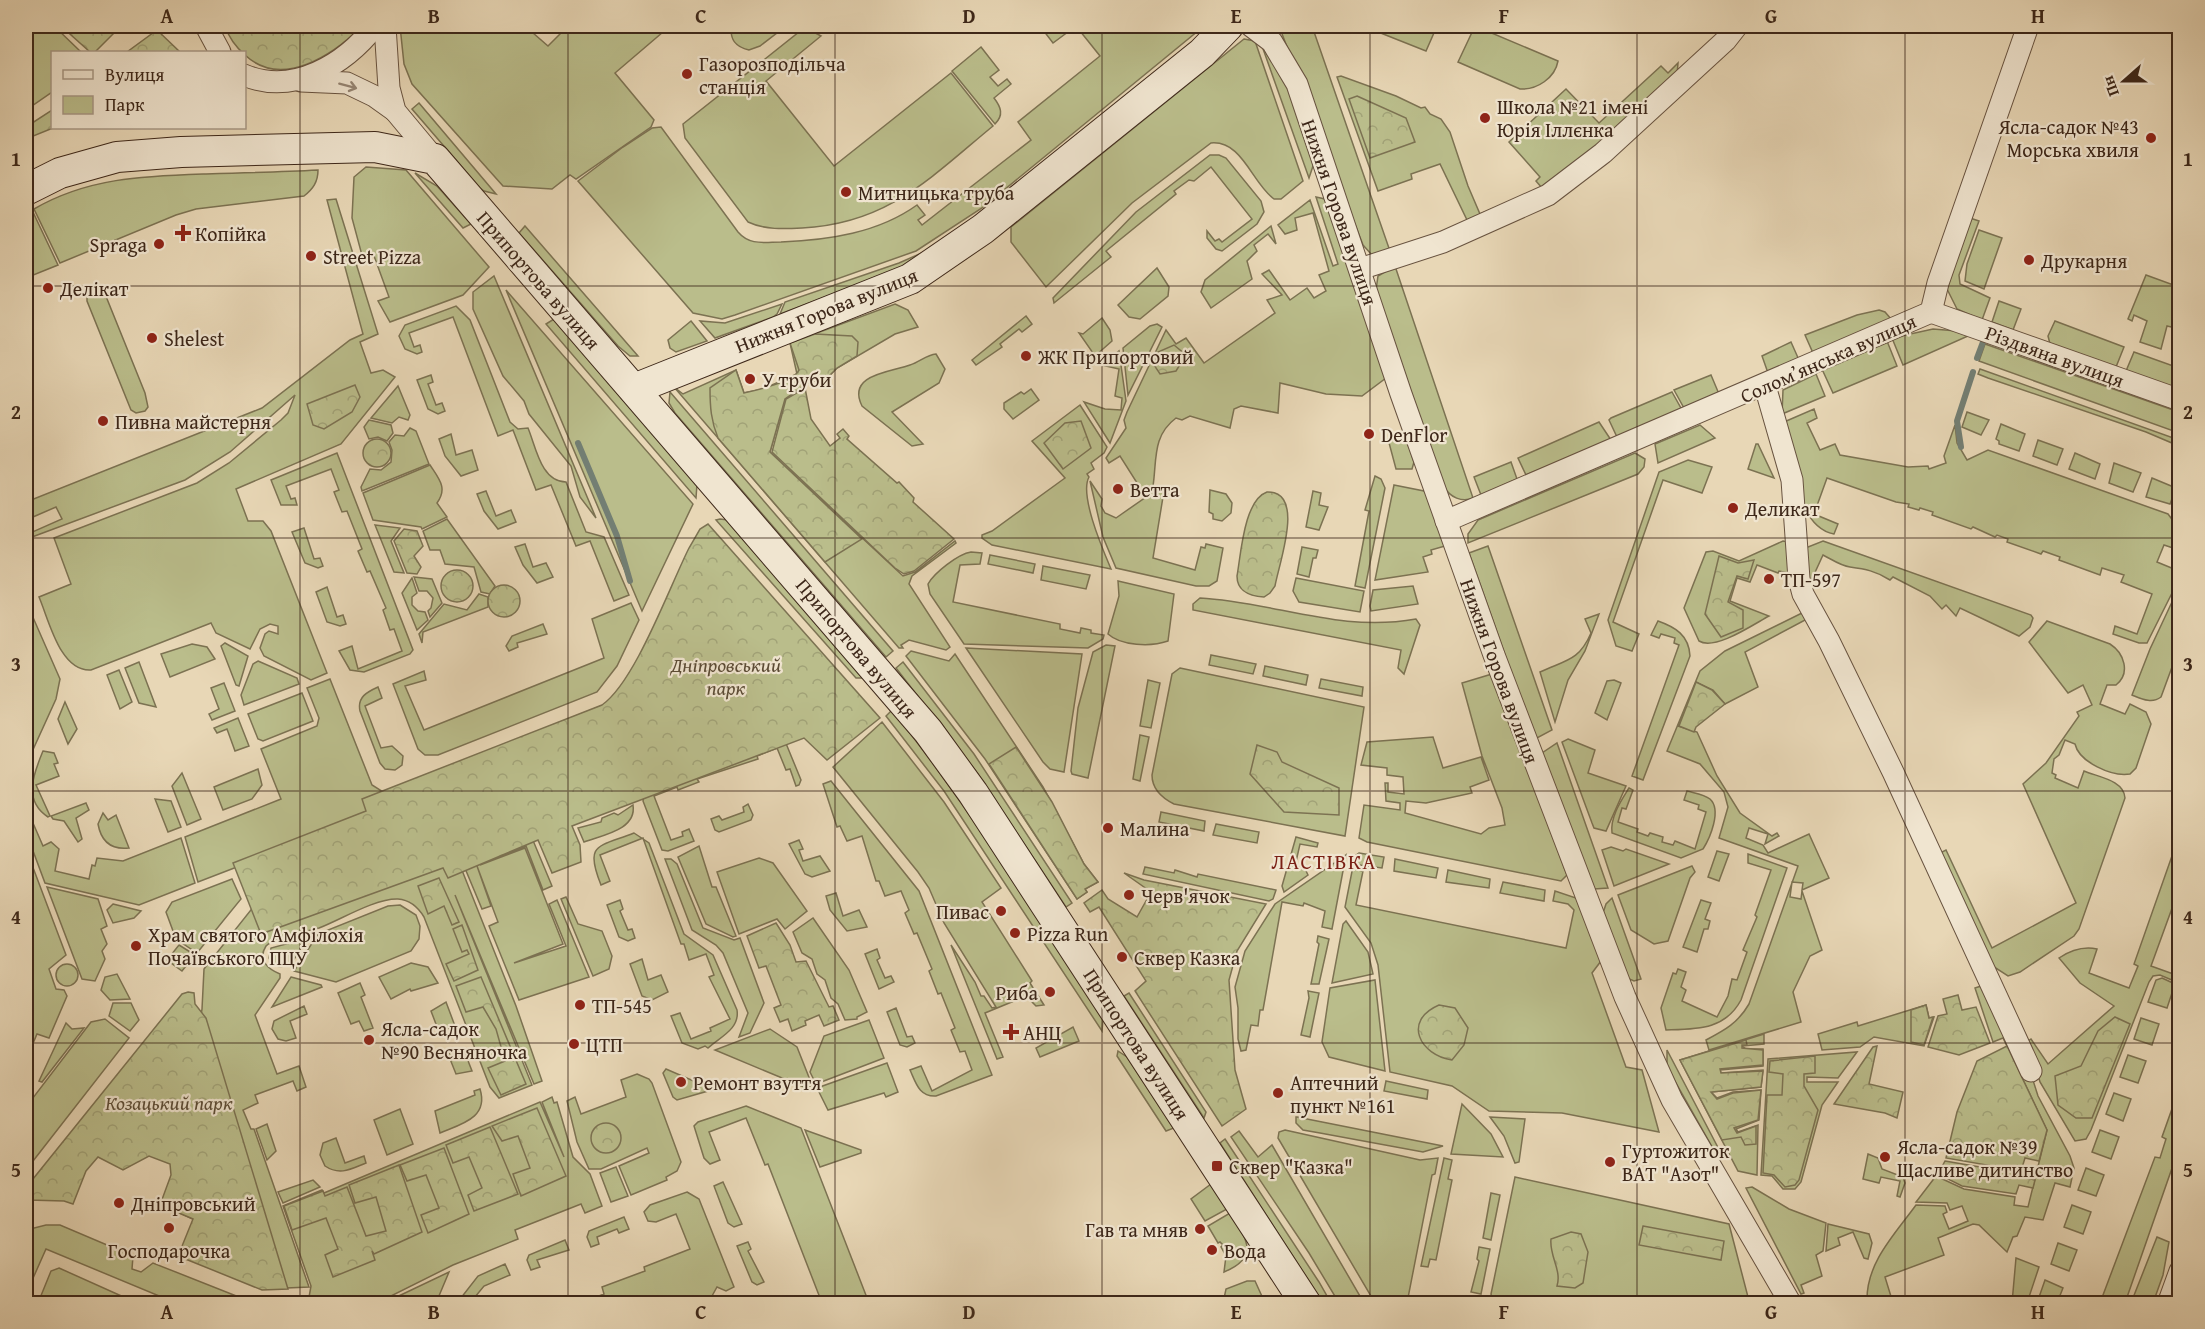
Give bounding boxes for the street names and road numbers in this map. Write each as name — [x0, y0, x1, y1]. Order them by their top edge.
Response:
street label: Нижня Горова вулиця — [1295, 115, 1385, 309]
street label: Припортова вулиця — [470, 204, 608, 356]
street label: Нижня Горова вулиця — [730, 260, 922, 360]
street label: Соломʼянська вулиця — [1735, 306, 1921, 410]
street label: Різдвяна вулиця — [1982, 317, 2128, 395]
street label: Припортова вулиця — [789, 571, 925, 725]
street label: Нижня Горова вулиця — [1453, 574, 1547, 768]
street label: Припортова вулиця — [1077, 962, 1197, 1126]

